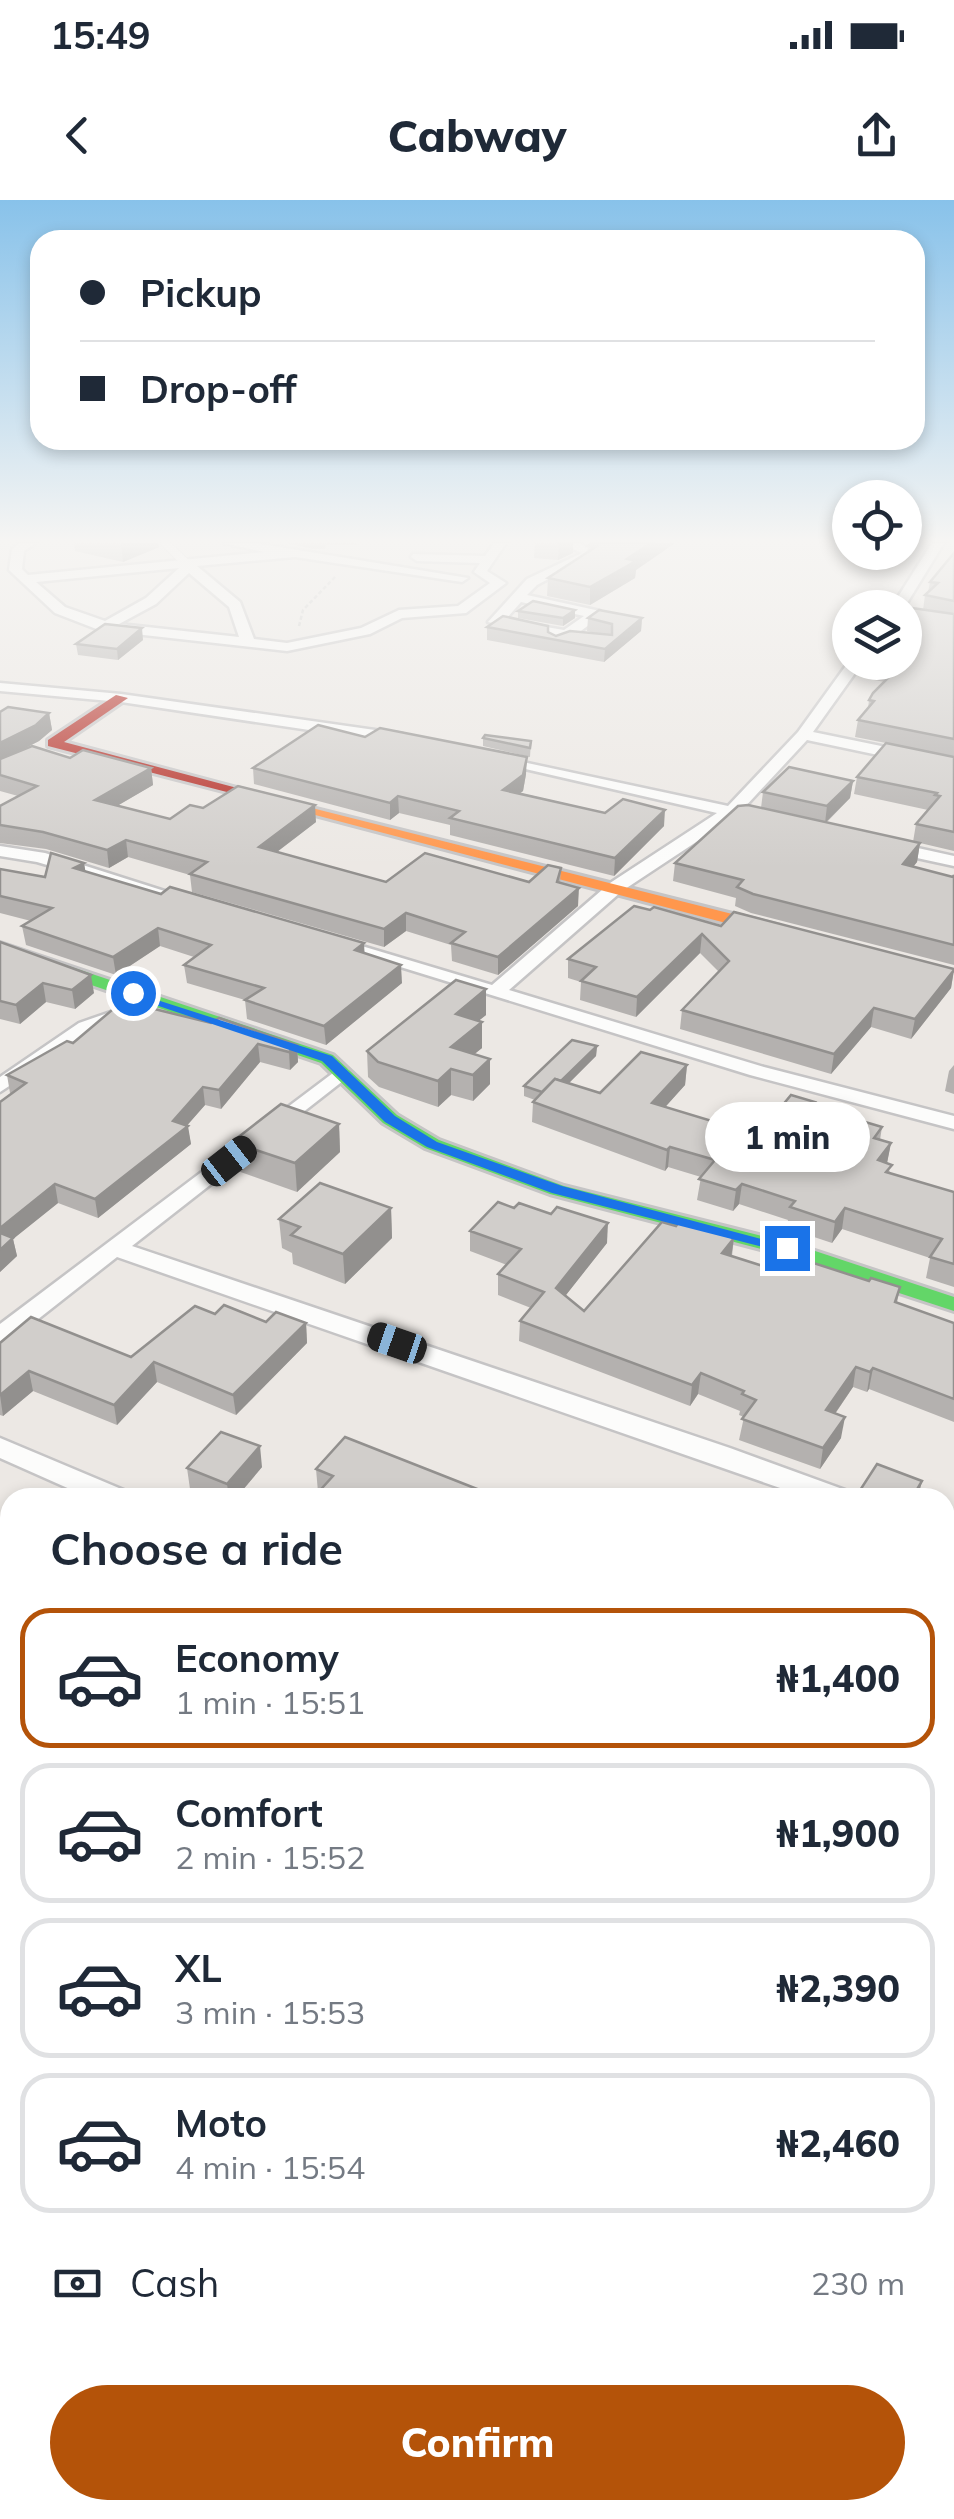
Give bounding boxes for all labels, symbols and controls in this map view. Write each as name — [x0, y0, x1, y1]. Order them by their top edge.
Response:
text: 15:49 — [50, 11, 151, 59]
text: Cabway — [388, 107, 566, 163]
icon: back — [50, 108, 105, 163]
icon: share — [849, 108, 904, 163]
text: Pickup — [140, 269, 262, 317]
text: Drop-off — [140, 365, 297, 413]
map controls — [832, 480, 922, 680]
button: locate — [832, 480, 922, 570]
button: layers — [832, 590, 922, 680]
route start — [111, 971, 156, 1016]
callout: 1 min — [704, 1103, 870, 1173]
text: 1 min — [745, 1117, 830, 1157]
car — [196, 1131, 262, 1191]
route end — [765, 1226, 810, 1271]
car — [364, 1319, 430, 1367]
text: Choose a ride — [50, 1520, 343, 1576]
icon: car — [55, 1633, 145, 1723]
text: Economy — [175, 1634, 339, 1682]
text: ₦1,400 — [776, 1654, 900, 1702]
text: 1 min · 15:51 — [175, 1682, 365, 1722]
icon: car — [55, 1788, 145, 1878]
text: Comfort — [175, 1789, 323, 1837]
text: ₦1,900 — [776, 1809, 900, 1857]
text: 2 min · 15:52 — [175, 1837, 365, 1877]
icon: car — [55, 1943, 145, 2033]
text: XL — [175, 1944, 222, 1992]
text: ₦2,390 — [776, 1964, 900, 2012]
text: 3 min · 15:53 — [175, 1992, 365, 2032]
icon: car — [55, 2098, 145, 2188]
text: Moto — [175, 2099, 267, 2147]
text: ₦2,460 — [776, 2119, 900, 2167]
text: 4 min · 15:54 — [175, 2147, 365, 2187]
icon: cash — [50, 2256, 105, 2311]
text: Cash — [130, 2259, 219, 2307]
text: 230 m — [811, 2263, 905, 2303]
button: Confirm — [50, 2385, 905, 2500]

